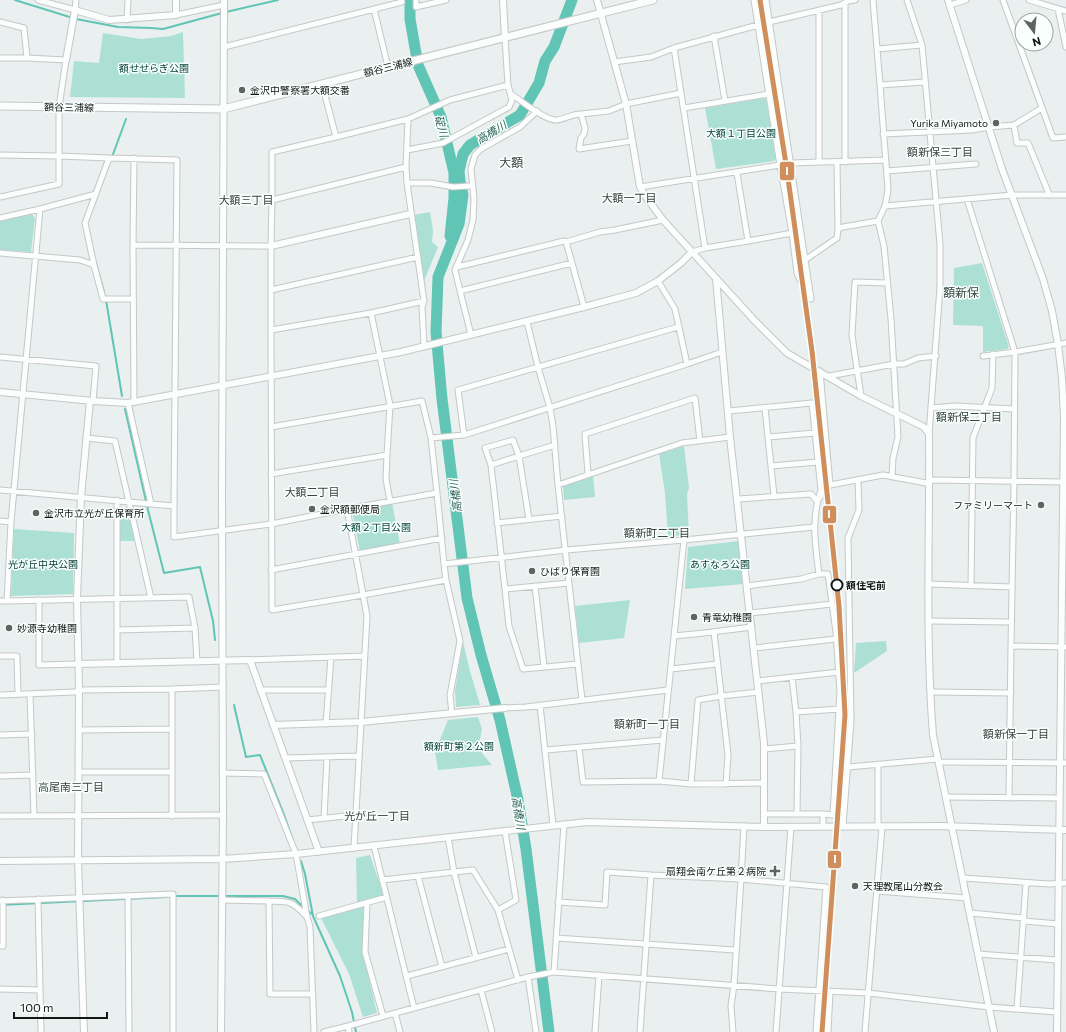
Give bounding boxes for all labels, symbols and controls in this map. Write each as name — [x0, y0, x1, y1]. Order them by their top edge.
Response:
north arrow — [1014, 12, 1054, 52]
text: N — [1031, 35, 1043, 49]
street label: 額谷三浦線 — [362, 55, 414, 79]
park label: 額せせらぎ公園 — [119, 62, 189, 74]
place label: 金沢中警察署大額交番 — [250, 84, 350, 96]
marker: 金沢中警察署大額交番 — [237, 85, 247, 95]
street label: 額谷三浦線 — [44, 101, 94, 113]
water label: 碇川 — [433, 114, 451, 139]
water label: 高橋川 — [474, 117, 509, 146]
place label: Yurika Miyamoto — [910, 117, 988, 129]
marker: Yurika Miyamoto — [991, 118, 1001, 128]
park label: 大額１丁目公園 — [706, 127, 776, 139]
district label: 額新保三丁目 — [907, 145, 973, 158]
district label: 大額 — [499, 155, 523, 169]
line badge: I — [779, 161, 795, 181]
text: I — [785, 164, 789, 177]
district label: 大額一丁目 — [602, 191, 657, 204]
district label: 大額三丁目 — [219, 193, 274, 206]
district label: 額新保 — [943, 285, 979, 299]
district label: 額新保二丁目 — [936, 410, 1002, 423]
water label: 高橋川 — [446, 478, 463, 513]
district label: 大額二丁目 — [285, 485, 340, 498]
place label: ファミリーマート — [953, 499, 1033, 511]
marker: ファミリーマート — [1036, 500, 1046, 510]
place label: 金沢額郵便局 — [320, 503, 380, 515]
marker: 金沢額郵便局 — [307, 504, 317, 514]
line badge: I — [822, 505, 837, 524]
place label: 金沢市立光が丘保育所 — [44, 507, 144, 519]
text: I — [827, 507, 831, 520]
marker: 金沢市立光が丘保育所 — [31, 508, 41, 518]
park label: 大額２丁目公園 — [341, 521, 411, 533]
district label: 額新町二丁目 — [624, 526, 690, 539]
park label: 光が丘中央公園 — [8, 558, 78, 570]
park label: あすなろ公園 — [690, 558, 750, 570]
place label: ひばり保育園 — [540, 565, 600, 577]
marker: ひばり保育園 — [527, 566, 537, 576]
marker: 額住宅前 — [830, 578, 844, 592]
place label: 額住宅前 — [845, 579, 886, 591]
place label: 青竜幼稚園 — [702, 611, 752, 623]
marker: 青竜幼稚園 — [689, 612, 699, 622]
place label: 妙源寺幼稚園 — [17, 622, 77, 634]
marker: 妙源寺幼稚園 — [4, 623, 14, 633]
district label: 額新町一丁目 — [614, 717, 680, 730]
district label: 額新保一丁目 — [983, 727, 1049, 740]
park label: 額新町第２公園 — [424, 740, 494, 752]
district label: 高尾南三丁目 — [38, 780, 104, 793]
water label: 高橋川 — [510, 796, 528, 831]
district label: 光が丘一丁目 — [344, 809, 410, 822]
line badge: I — [827, 850, 842, 869]
text: I — [833, 852, 837, 865]
place label: 扇翔会南ケ丘第２病院 — [666, 865, 766, 877]
marker: 扇翔会南ケ丘第２病院 — [769, 865, 781, 877]
place label: 天理教尾山分教会 — [863, 880, 943, 892]
marker: 天理教尾山分教会 — [850, 881, 860, 891]
scale bar — [14, 994, 107, 1020]
text: 100 m — [20, 1000, 54, 1014]

